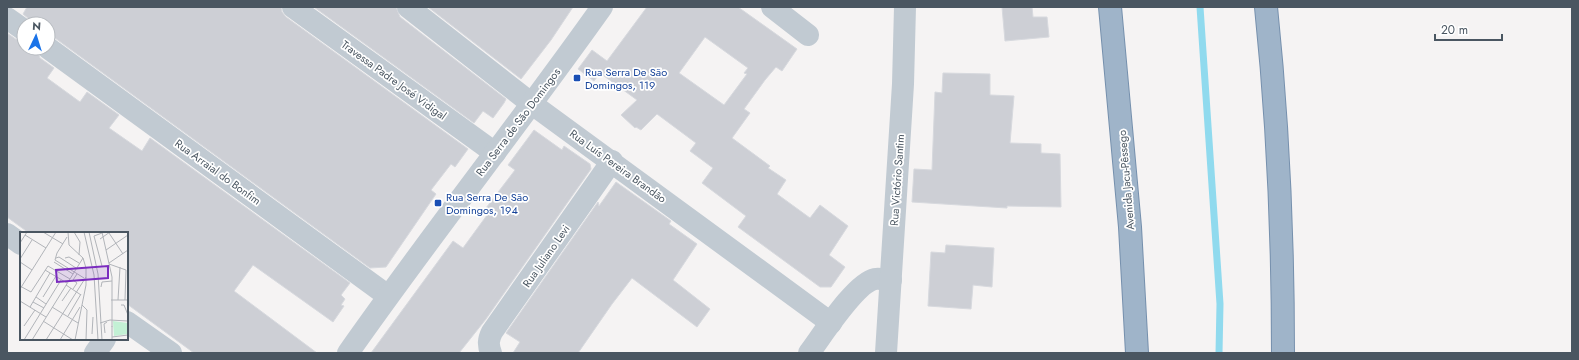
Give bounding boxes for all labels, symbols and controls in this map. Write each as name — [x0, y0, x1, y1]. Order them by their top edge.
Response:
north arrow — [16, 16, 56, 56]
scale bar — [1435, 16, 1502, 42]
text: N — [32, 18, 42, 34]
text: 20 m — [1441, 21, 1468, 39]
street label: Travessa Padre José Vidigal — [338, 36, 450, 124]
street label: Rua Serra de São Domingos — [472, 64, 564, 179]
place label: Rua Serra De São Domingos, 119 — [585, 64, 667, 93]
marker: Rua Serra De São Domingos, 119 — [572, 73, 582, 83]
street label: Rua Luís Pereira Brandão — [566, 125, 670, 207]
street label: Avenida Jacu-Pêssego — [1114, 129, 1138, 231]
street label: Rua Victório Santim — [886, 134, 908, 226]
street label: Rua Arraial do Bonfim — [172, 135, 264, 209]
place label: Rua Serra De São Domingos, 194 — [446, 189, 528, 218]
marker: Rua Serra De São Domingos, 194 — [433, 198, 443, 208]
street label: Rua Juliano Levi — [519, 221, 574, 290]
inset map — [20, 232, 128, 340]

